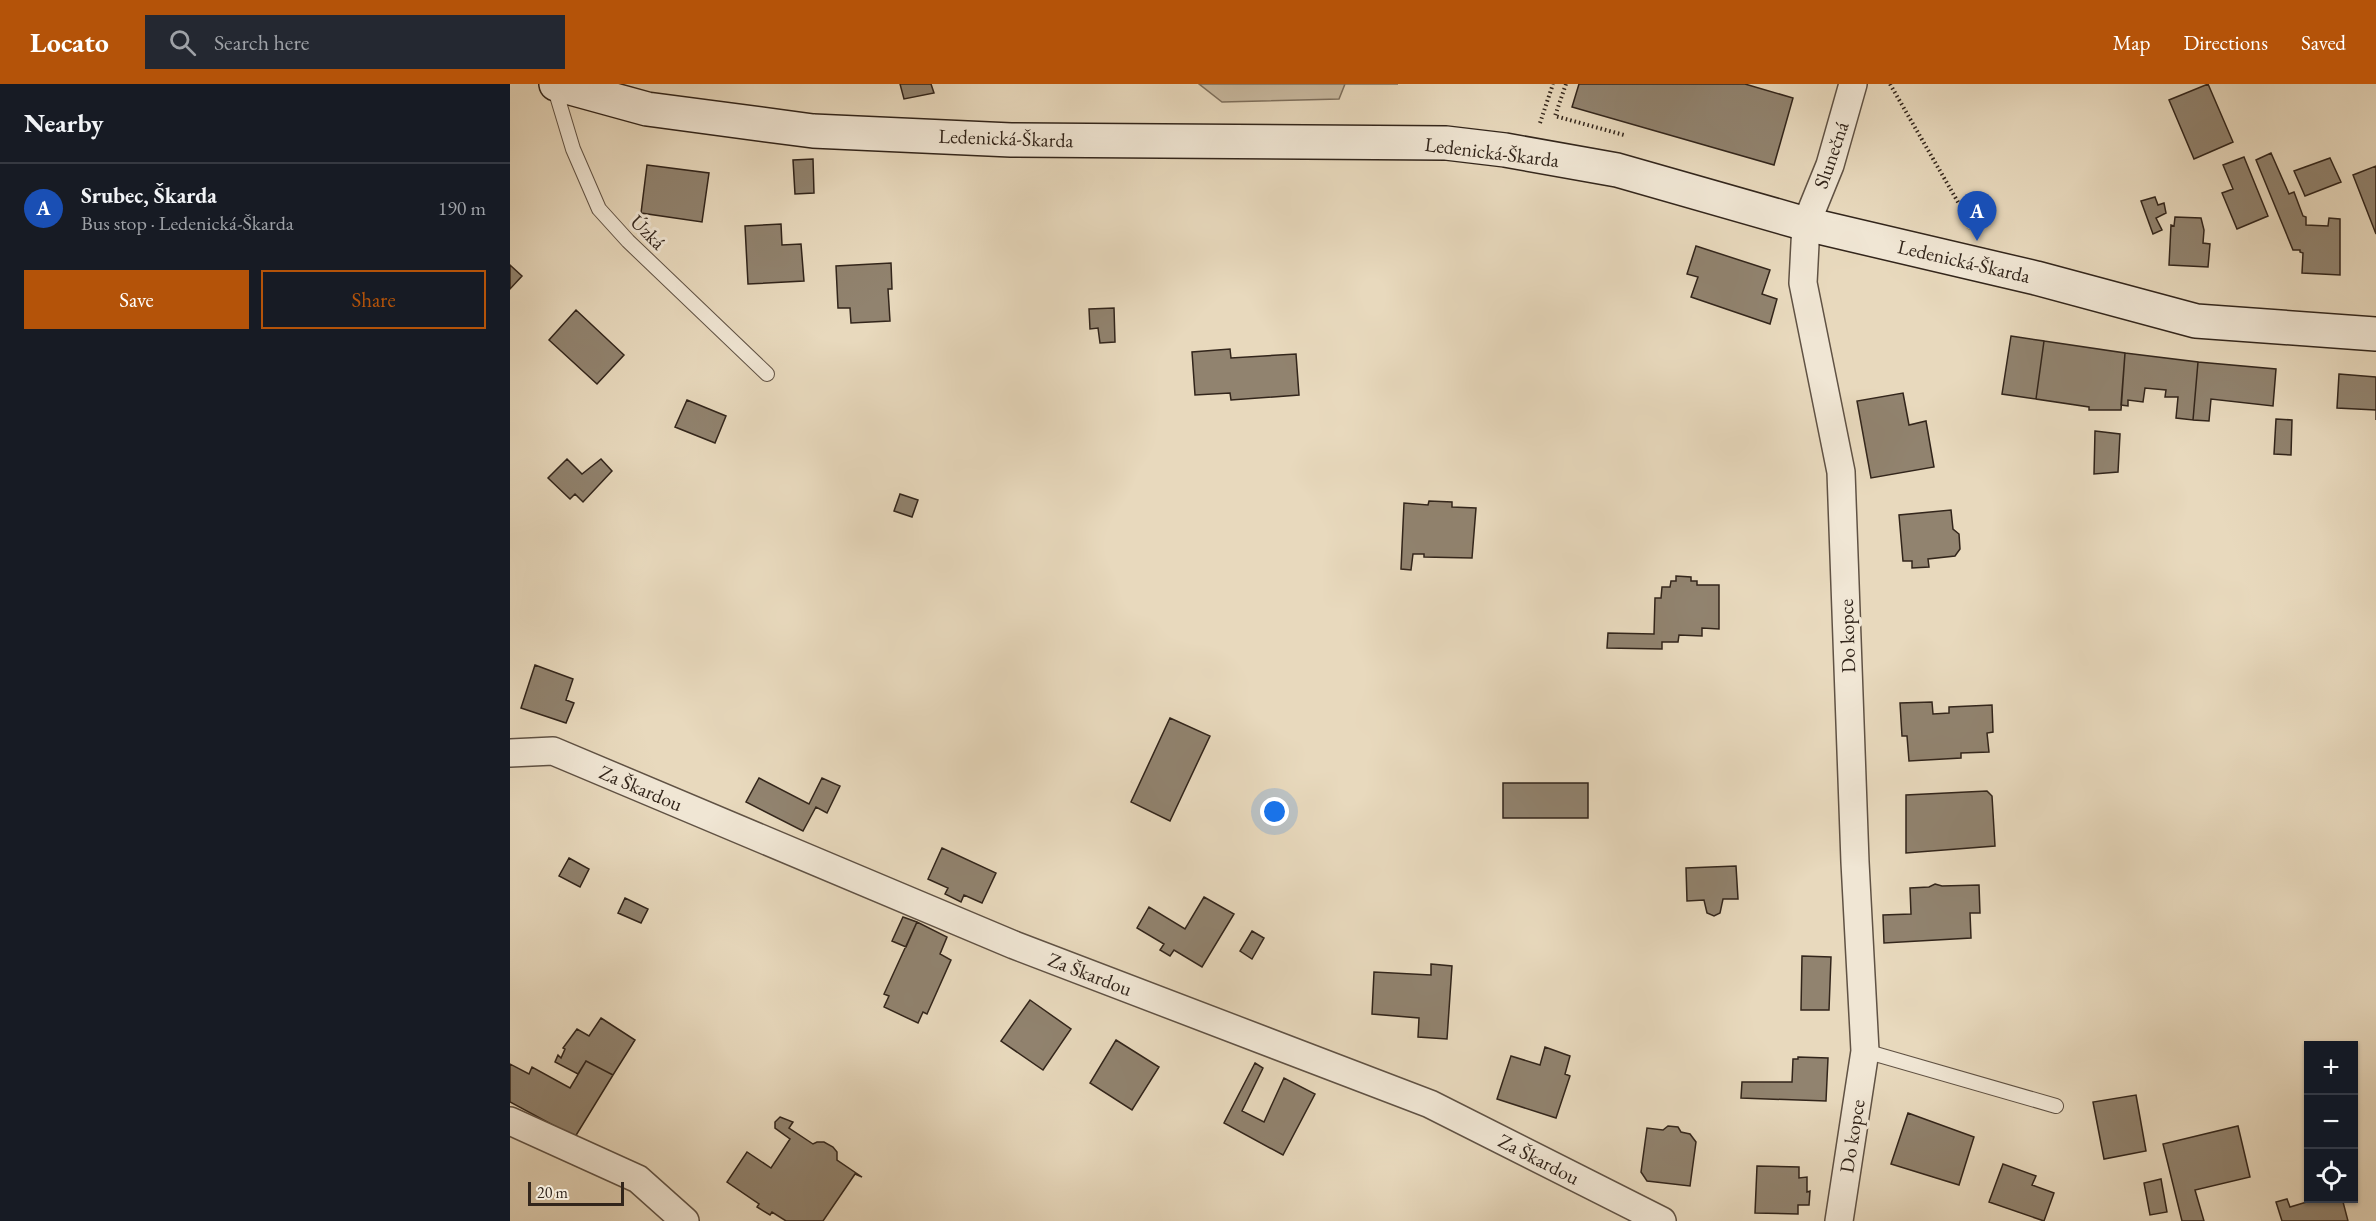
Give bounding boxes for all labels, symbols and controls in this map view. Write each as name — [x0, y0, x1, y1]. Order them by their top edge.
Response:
search box — [145, 15, 565, 69]
text: Locato — [30, 24, 109, 60]
icon: search — [166, 26, 199, 59]
text: Search here — [214, 28, 309, 57]
text: Map — [2113, 29, 2150, 56]
text: Directions — [2183, 29, 2268, 56]
text: Saved — [2301, 29, 2346, 56]
text: Nearby — [24, 106, 104, 140]
street label: Slunečná — [1807, 118, 1855, 192]
street label: Ledenická-Škarda — [938, 123, 1074, 153]
street label: Ledenická-Škarda — [1423, 131, 1561, 173]
text: Srubec, Škarda — [81, 181, 217, 210]
pin: A — [1958, 192, 1996, 241]
text: A — [36, 195, 51, 221]
text: 190 m — [438, 195, 486, 221]
street label: Úzká — [625, 209, 671, 255]
text: Bus stop · Ledenická-Škarda — [81, 210, 294, 236]
street label: Ledenická-Škarda — [1895, 233, 2033, 289]
button: Save — [24, 270, 249, 329]
button: Share — [261, 270, 486, 329]
street label: Do kopce — [1833, 598, 1861, 674]
street label: Za Škardou — [595, 759, 687, 817]
your location — [1260, 797, 1289, 826]
street label: Za Škardou — [1044, 946, 1136, 1002]
map controls — [2304, 1041, 2358, 1203]
button: + — [2304, 1041, 2358, 1095]
button: − — [2304, 1095, 2358, 1149]
street label: Do kopce — [1833, 1097, 1871, 1175]
street label: Za Škardou — [1494, 1127, 1584, 1191]
button: locate — [2304, 1149, 2358, 1203]
scale bar — [528, 1179, 624, 1206]
text: 20 m — [537, 1182, 568, 1203]

